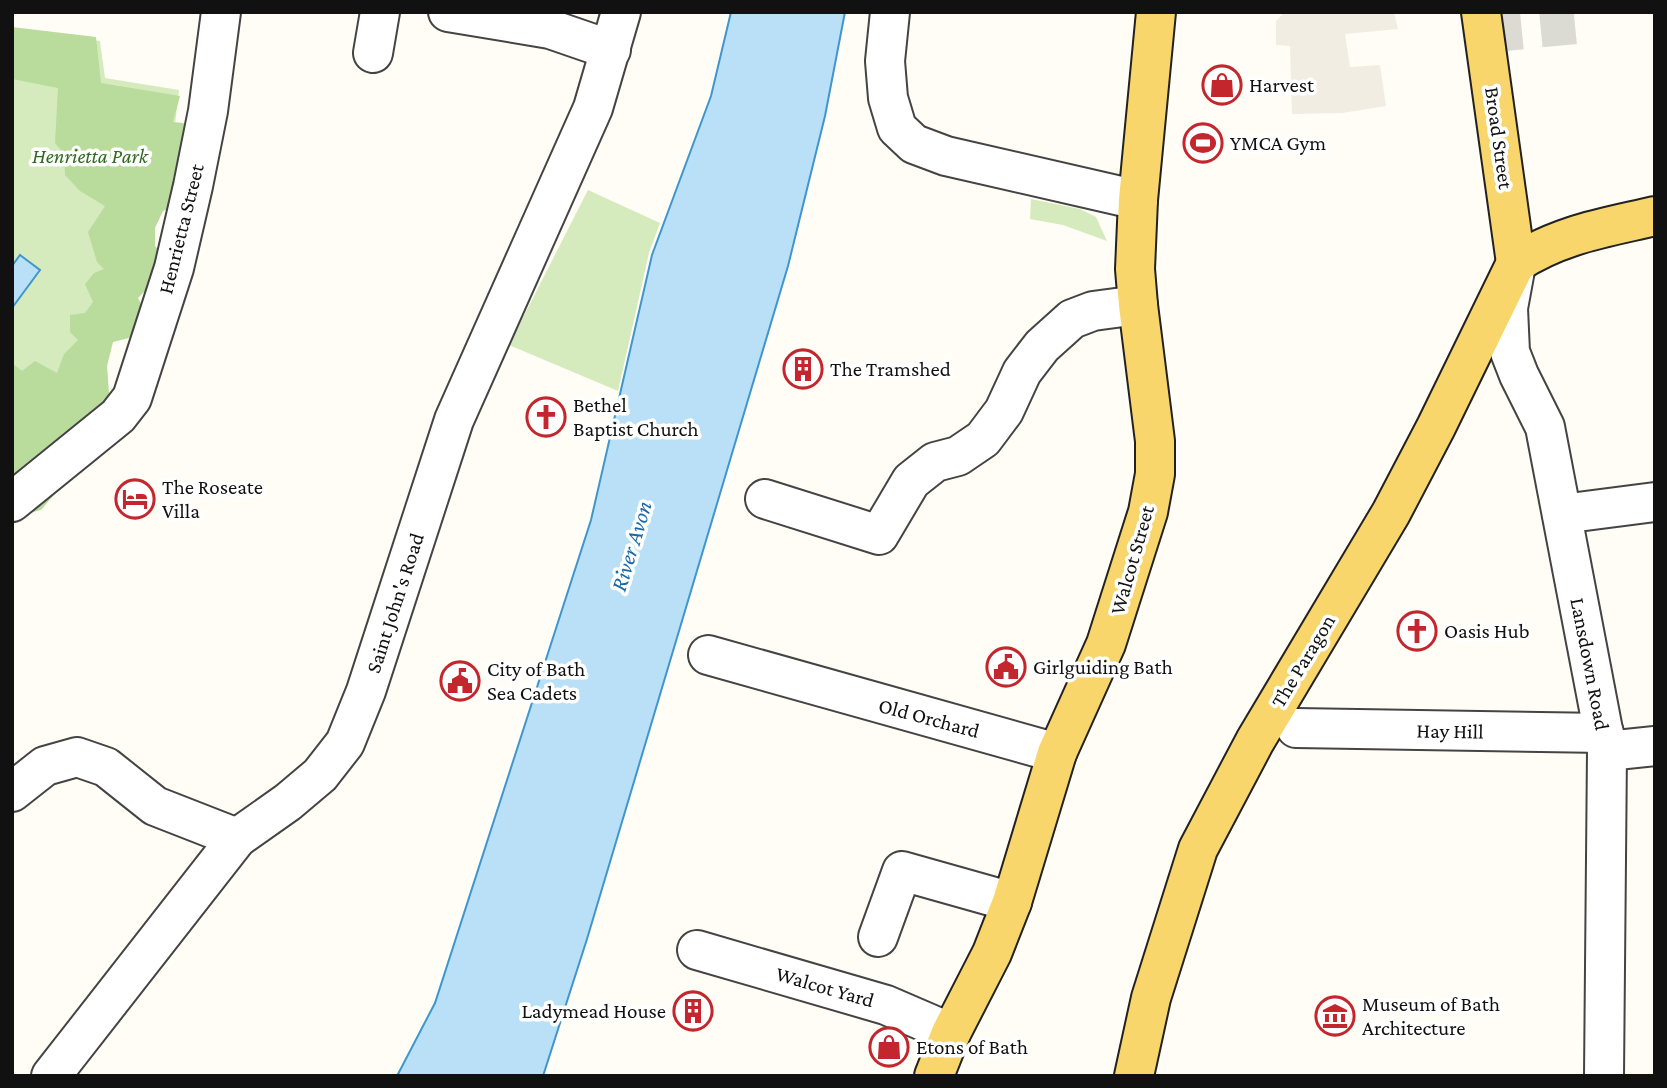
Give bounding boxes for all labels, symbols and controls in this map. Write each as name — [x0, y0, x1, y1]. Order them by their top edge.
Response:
shop icon: Harvest — [1201, 64, 1243, 106]
place label: Harvest — [1249, 73, 1315, 97]
street label: Broad Street — [1480, 85, 1518, 192]
sports icon: YMCA Gym — [1182, 122, 1224, 164]
place label: YMCA Gym — [1230, 131, 1326, 155]
park label: Henrietta Park — [32, 144, 149, 168]
street label: Henrietta Street — [153, 160, 209, 296]
building icon: The Tramshed — [782, 348, 824, 390]
place label: The Tramshed — [830, 357, 951, 381]
place label: Bethel Baptist Church — [573, 393, 699, 441]
church icon: Bethel Baptist Church — [525, 396, 567, 438]
place label: The Roseate Villa — [162, 475, 263, 523]
hotel icon: The Roseate Villa — [114, 478, 156, 520]
water label: River Avon — [605, 498, 657, 594]
street label: Walcot Street — [1105, 502, 1159, 617]
street label: Saint John's Road — [361, 530, 429, 676]
street label: Lansdown Road — [1565, 596, 1615, 732]
street label: The Paragon — [1266, 610, 1340, 712]
church icon: Oasis Hub — [1396, 610, 1438, 652]
place label: Oasis Hub — [1444, 619, 1529, 643]
public building icon: Girlguiding Bath — [985, 646, 1027, 688]
place label: Girlguiding Bath — [1033, 655, 1173, 679]
place label: City of Bath Sea Cadets — [487, 657, 585, 705]
public building icon: City of Bath Sea Cadets — [439, 660, 481, 702]
street label: Old Orchard — [876, 693, 982, 743]
street label: Hay Hill — [1416, 718, 1484, 744]
street label: Walcot Yard — [773, 962, 877, 1012]
building icon: Ladymead House — [672, 990, 714, 1032]
place label: Museum of Bath Architecture — [1362, 992, 1500, 1040]
museum icon: Museum of Bath Architecture — [1314, 995, 1356, 1037]
place label: Ladymead House — [521, 999, 666, 1023]
shop icon: Etons of Bath — [868, 1026, 910, 1068]
place label: Etons of Bath — [916, 1035, 1028, 1059]

